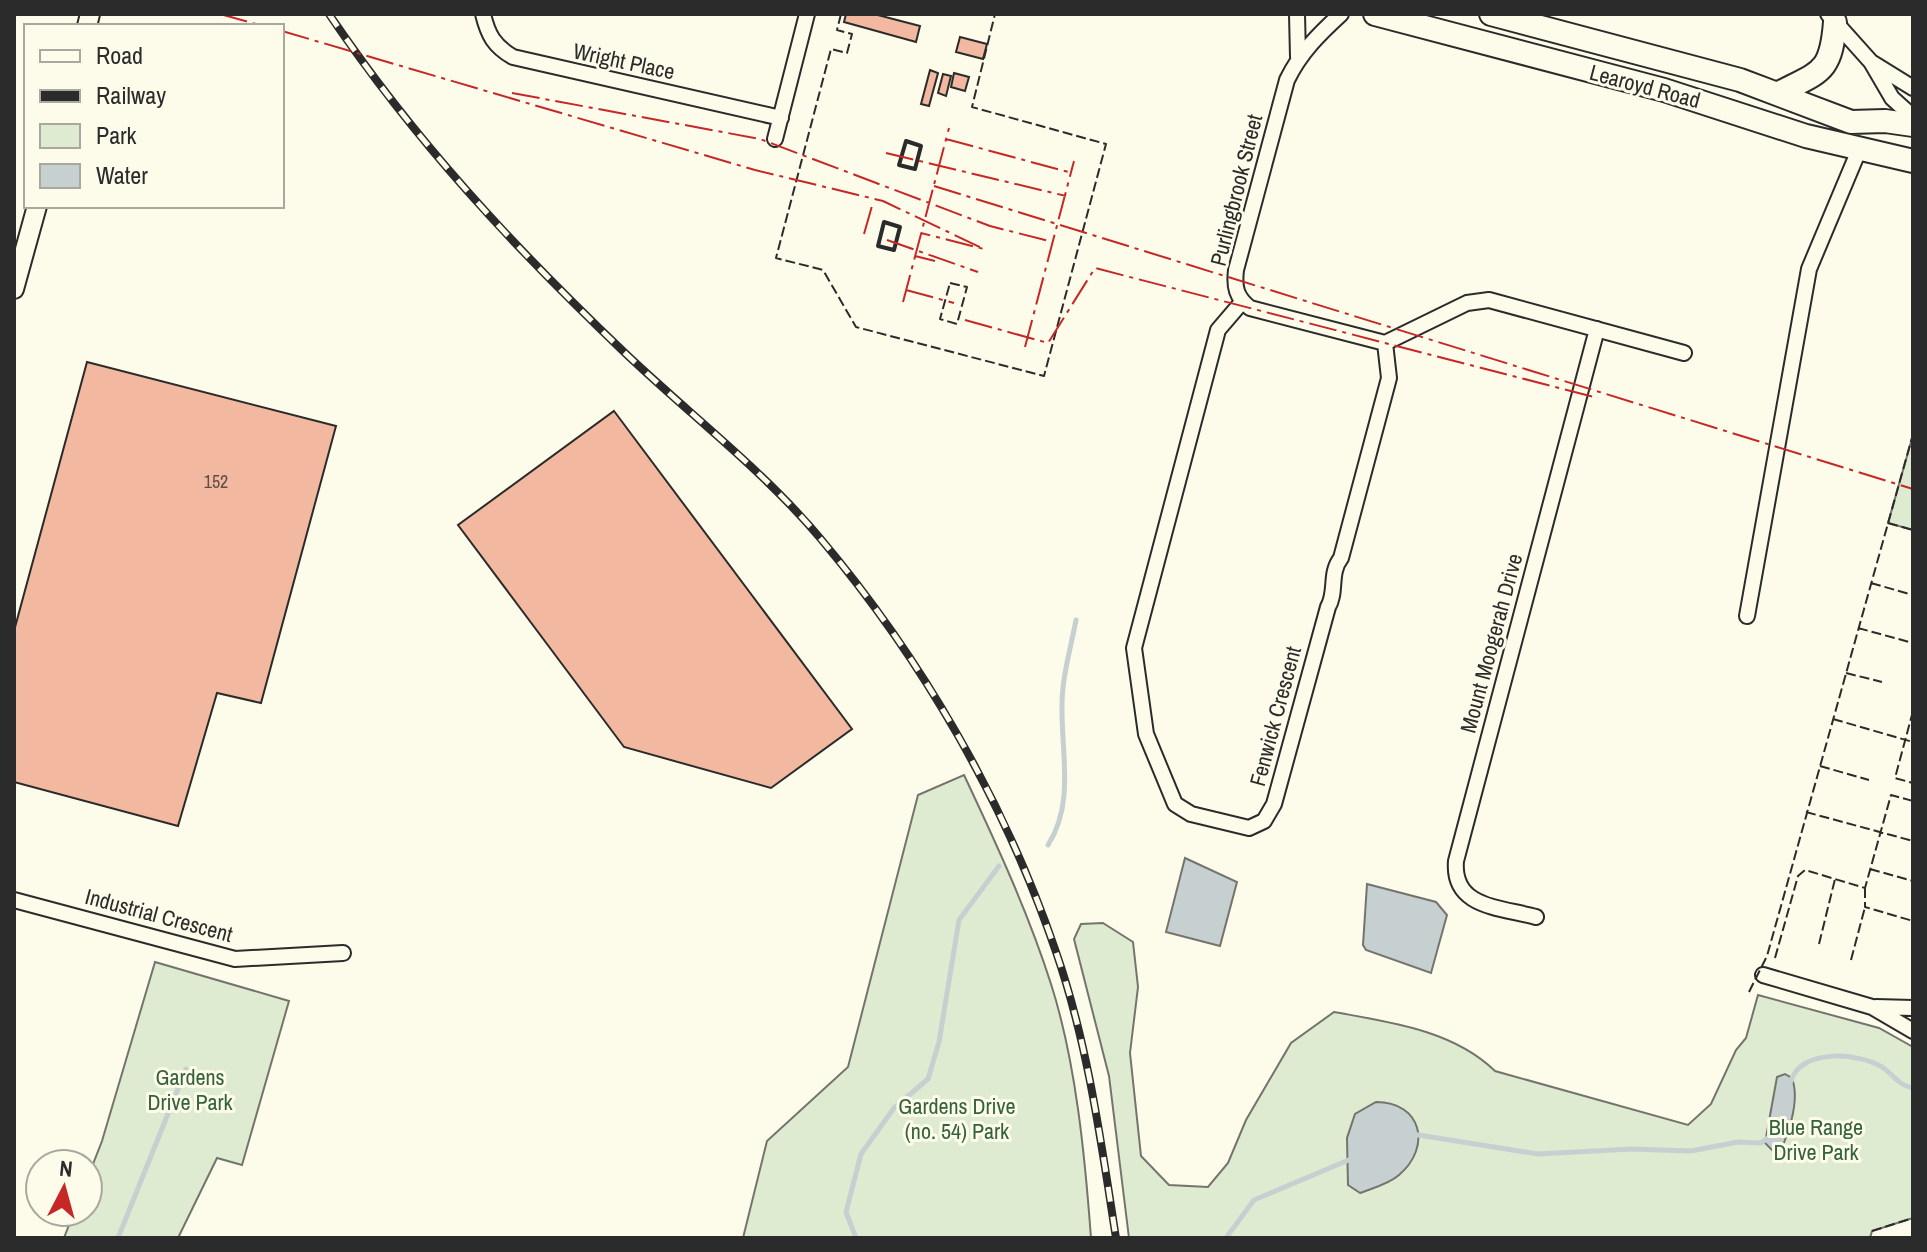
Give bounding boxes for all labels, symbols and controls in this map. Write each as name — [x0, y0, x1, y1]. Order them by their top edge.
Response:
legend — [24, 24, 284, 208]
street label: Wright Place — [571, 36, 677, 86]
text: Road — [96, 39, 143, 71]
street label: Learoyd Road — [1586, 57, 1704, 115]
text: Railway — [96, 79, 166, 111]
street label: Purlingbrook Street — [1203, 111, 1269, 269]
text: Park — [96, 119, 137, 151]
text: Water — [96, 159, 148, 191]
house number: 152 — [204, 469, 228, 494]
street label: Mount Moogerah Drive — [1453, 550, 1529, 736]
street label: Fenwick Crescent — [1242, 643, 1308, 789]
street label: Industrial Crescent — [82, 881, 236, 949]
park label: Gardens Drive Park — [147, 1062, 234, 1117]
park label: Gardens Drive (no. 54) Park — [898, 1091, 1016, 1146]
park label: Blue Range Drive Park — [1769, 1112, 1863, 1167]
north arrow — [24, 1148, 104, 1228]
text: N — [58, 1153, 74, 1184]

